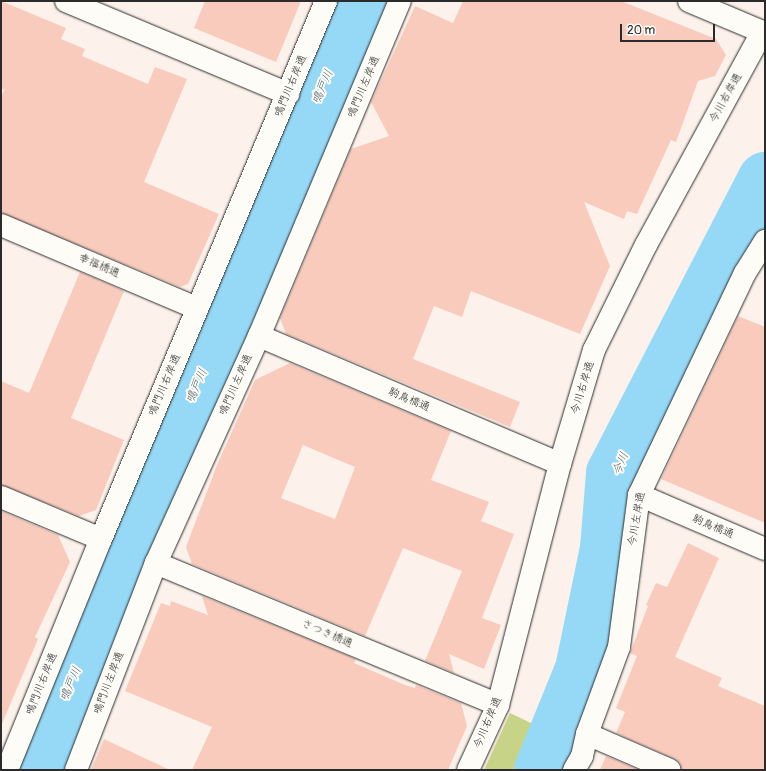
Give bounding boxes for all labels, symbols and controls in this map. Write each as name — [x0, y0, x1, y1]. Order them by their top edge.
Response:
scale bar — [622, 16, 717, 42]
text: 20 m — [627, 23, 655, 38]
street label: 鳴門川右岸通 — [272, 53, 310, 119]
street label: 鳴門川左岸通 — [345, 54, 383, 120]
water label: 鳴戸川 — [309, 68, 337, 106]
street label: 今川右岸通 — [707, 71, 745, 125]
street label: 幸福橋通 — [76, 251, 122, 281]
street label: 鳴門川右岸通 — [146, 352, 184, 418]
street label: 鳴門川左岸通 — [217, 352, 255, 418]
street label: 今川右岸通 — [569, 360, 597, 416]
water label: 鳴戸川 — [183, 367, 211, 405]
street label: 駒鳥橋通 — [386, 385, 432, 415]
water label: 今川 — [610, 450, 632, 478]
street label: 今川左岸通 — [626, 491, 648, 547]
street label: 駒鳥橋通 — [690, 512, 736, 542]
street label: さつき橋通 — [299, 617, 355, 651]
street label: 鳴門川左岸通 — [91, 650, 127, 716]
street label: 鳴門川右岸通 — [24, 651, 60, 717]
water label: 鳴戸川 — [57, 665, 85, 703]
street label: 今川右岸通 — [471, 695, 505, 751]

